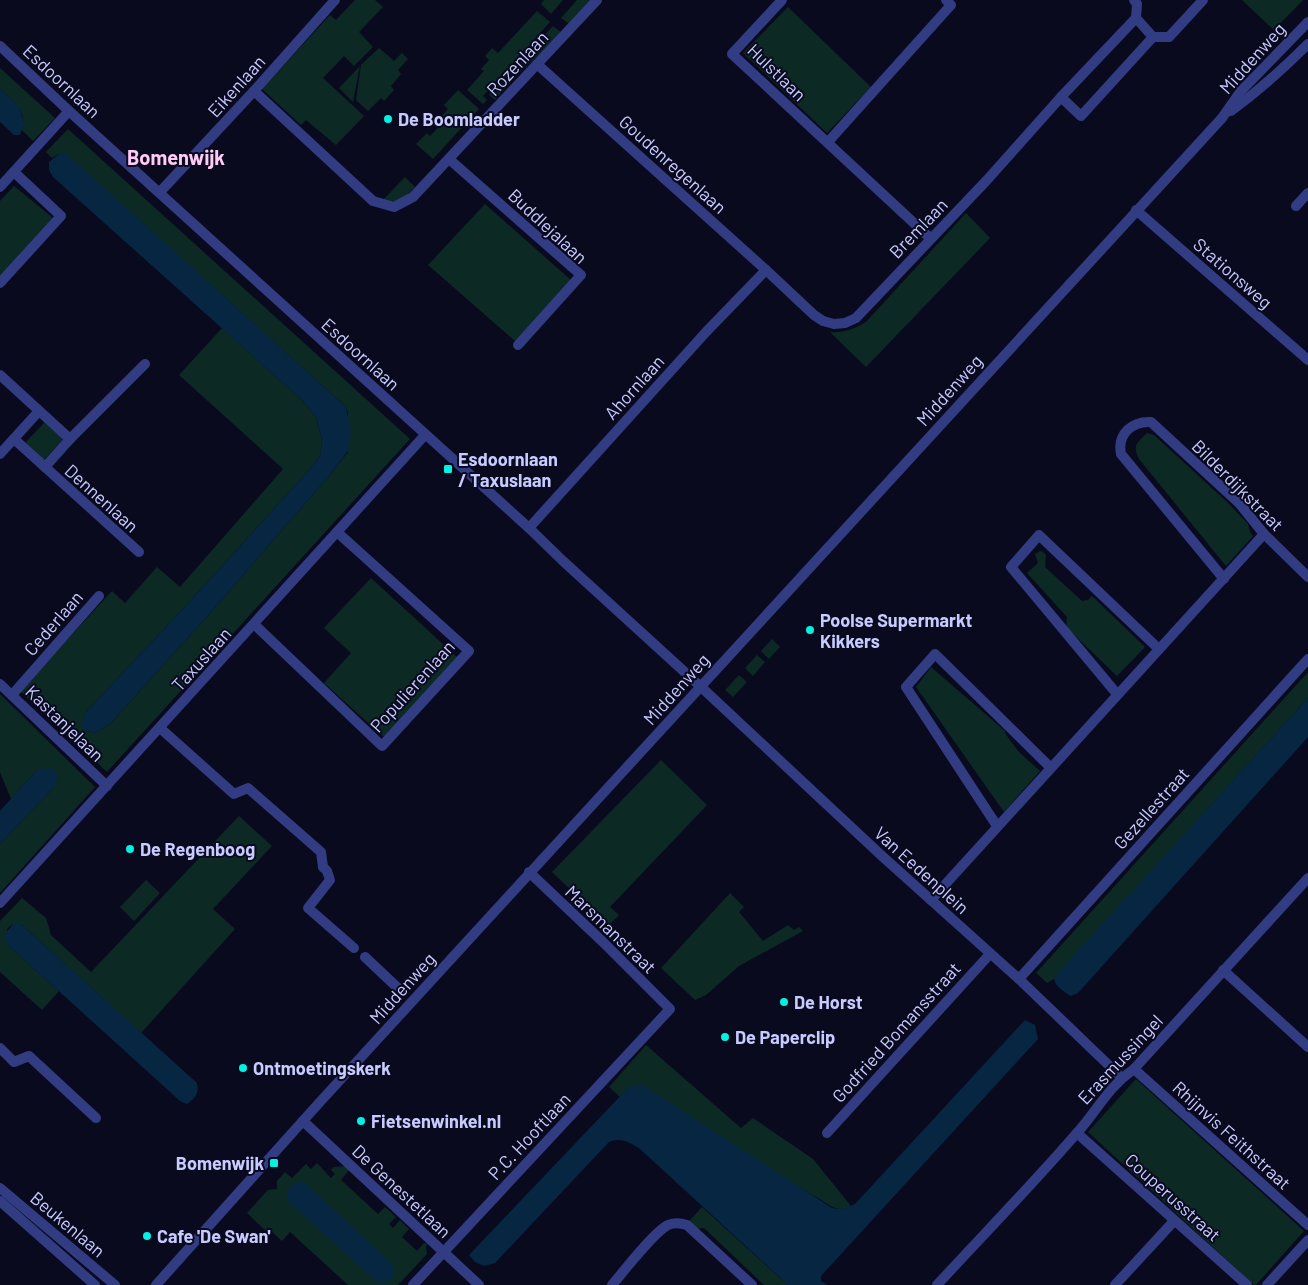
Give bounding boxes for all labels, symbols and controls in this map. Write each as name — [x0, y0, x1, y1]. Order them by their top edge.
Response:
street label: Middenweg — [1214, 18, 1290, 98]
street label: Rozenlaan — [482, 26, 552, 100]
street label: Hulstlaan — [743, 39, 811, 105]
street label: Esdoornlaan — [19, 40, 105, 122]
street label: Eikenlaan — [202, 51, 270, 121]
place label: De Boomladder — [398, 108, 520, 130]
street label: Goudenregenlaan — [615, 110, 731, 218]
marker: De Boomladder — [382, 113, 394, 125]
district label: Bomenwijk — [127, 145, 225, 169]
street label: Buddlejalaan — [504, 184, 592, 268]
street label: Bremlaan — [884, 194, 952, 262]
street label: Stationsweg — [1189, 233, 1277, 313]
street label: Esdoornlaan — [317, 313, 405, 395]
street label: Ahornlaan — [599, 350, 669, 424]
street label: Middenweg — [911, 350, 987, 430]
street label: Bilderdijkstraat — [1188, 435, 1288, 535]
place label: Esdoornlaan / Taxuslaan — [458, 448, 558, 491]
street label: Dennenlaan — [61, 459, 143, 537]
marker: Esdoornlaan / Taxuslaan — [442, 463, 454, 475]
street label: Cederlaan — [19, 586, 87, 660]
place label: Poolse Supermarkt Kikkers — [820, 609, 973, 652]
street label: Taxuslaan — [167, 623, 235, 695]
marker: Poolse Supermarkt Kikkers — [804, 624, 816, 636]
street label: Populierenlaan — [365, 636, 459, 736]
street label: Middenweg — [638, 649, 714, 729]
street label: Kastanjelaan — [21, 680, 109, 766]
street label: Gezellestraat — [1109, 763, 1193, 853]
street label: Van Eedenplein — [870, 822, 974, 918]
place label: De Regenboog — [140, 838, 255, 860]
marker: De Regenboog — [124, 843, 136, 855]
street label: Marsmanstraat — [561, 880, 661, 978]
street label: Middenweg — [364, 948, 440, 1028]
street label: Godfried Bomansstraat — [827, 957, 965, 1107]
place label: De Horst — [794, 991, 863, 1013]
marker: De Horst — [778, 996, 790, 1008]
street label: Erasmussingel — [1073, 1010, 1167, 1108]
place label: De Paperclip — [735, 1026, 835, 1048]
marker: De Paperclip — [719, 1031, 731, 1043]
place label: Ontmoetingskerk — [253, 1057, 391, 1079]
marker: Ontmoetingskerk — [237, 1062, 249, 1074]
street label: Rhijnvis Feithstraat — [1168, 1076, 1296, 1194]
street label: P.C. Hooftlaan — [483, 1088, 575, 1184]
place label: Fietsenwinkel.nl — [371, 1110, 501, 1132]
marker: Fietsenwinkel.nl — [355, 1115, 367, 1127]
street label: De Genestetlaan — [348, 1140, 456, 1242]
street label: Couperusstraat — [1121, 1148, 1225, 1246]
place label: Bomenwijk — [176, 1152, 264, 1174]
marker: Bomenwijk — [268, 1157, 280, 1169]
street label: Beukenlaan — [26, 1186, 110, 1262]
place label: Cafe 'De Swan' — [157, 1225, 271, 1247]
marker: Cafe 'De Swan' — [141, 1230, 153, 1242]

